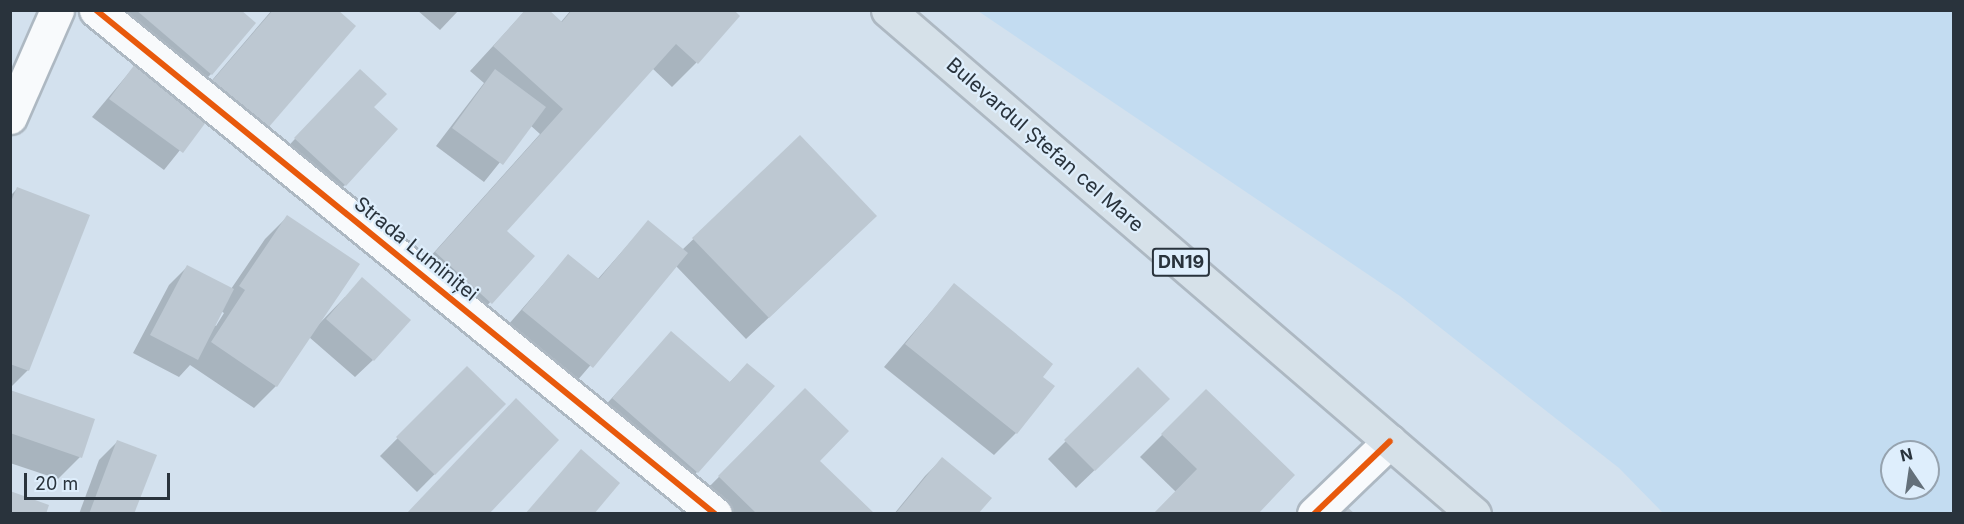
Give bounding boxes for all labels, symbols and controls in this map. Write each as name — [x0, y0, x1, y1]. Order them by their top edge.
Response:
street label: Bulevardul Ștefan cel Mare — [941, 53, 1149, 237]
street label: Strada Luminiței — [349, 192, 483, 306]
road number: DN19 — [1151, 247, 1211, 277]
north arrow — [1880, 440, 1940, 500]
text: N — [1898, 443, 1915, 466]
scale bar — [27, 461, 172, 499]
text: 20 m — [35, 473, 78, 494]

